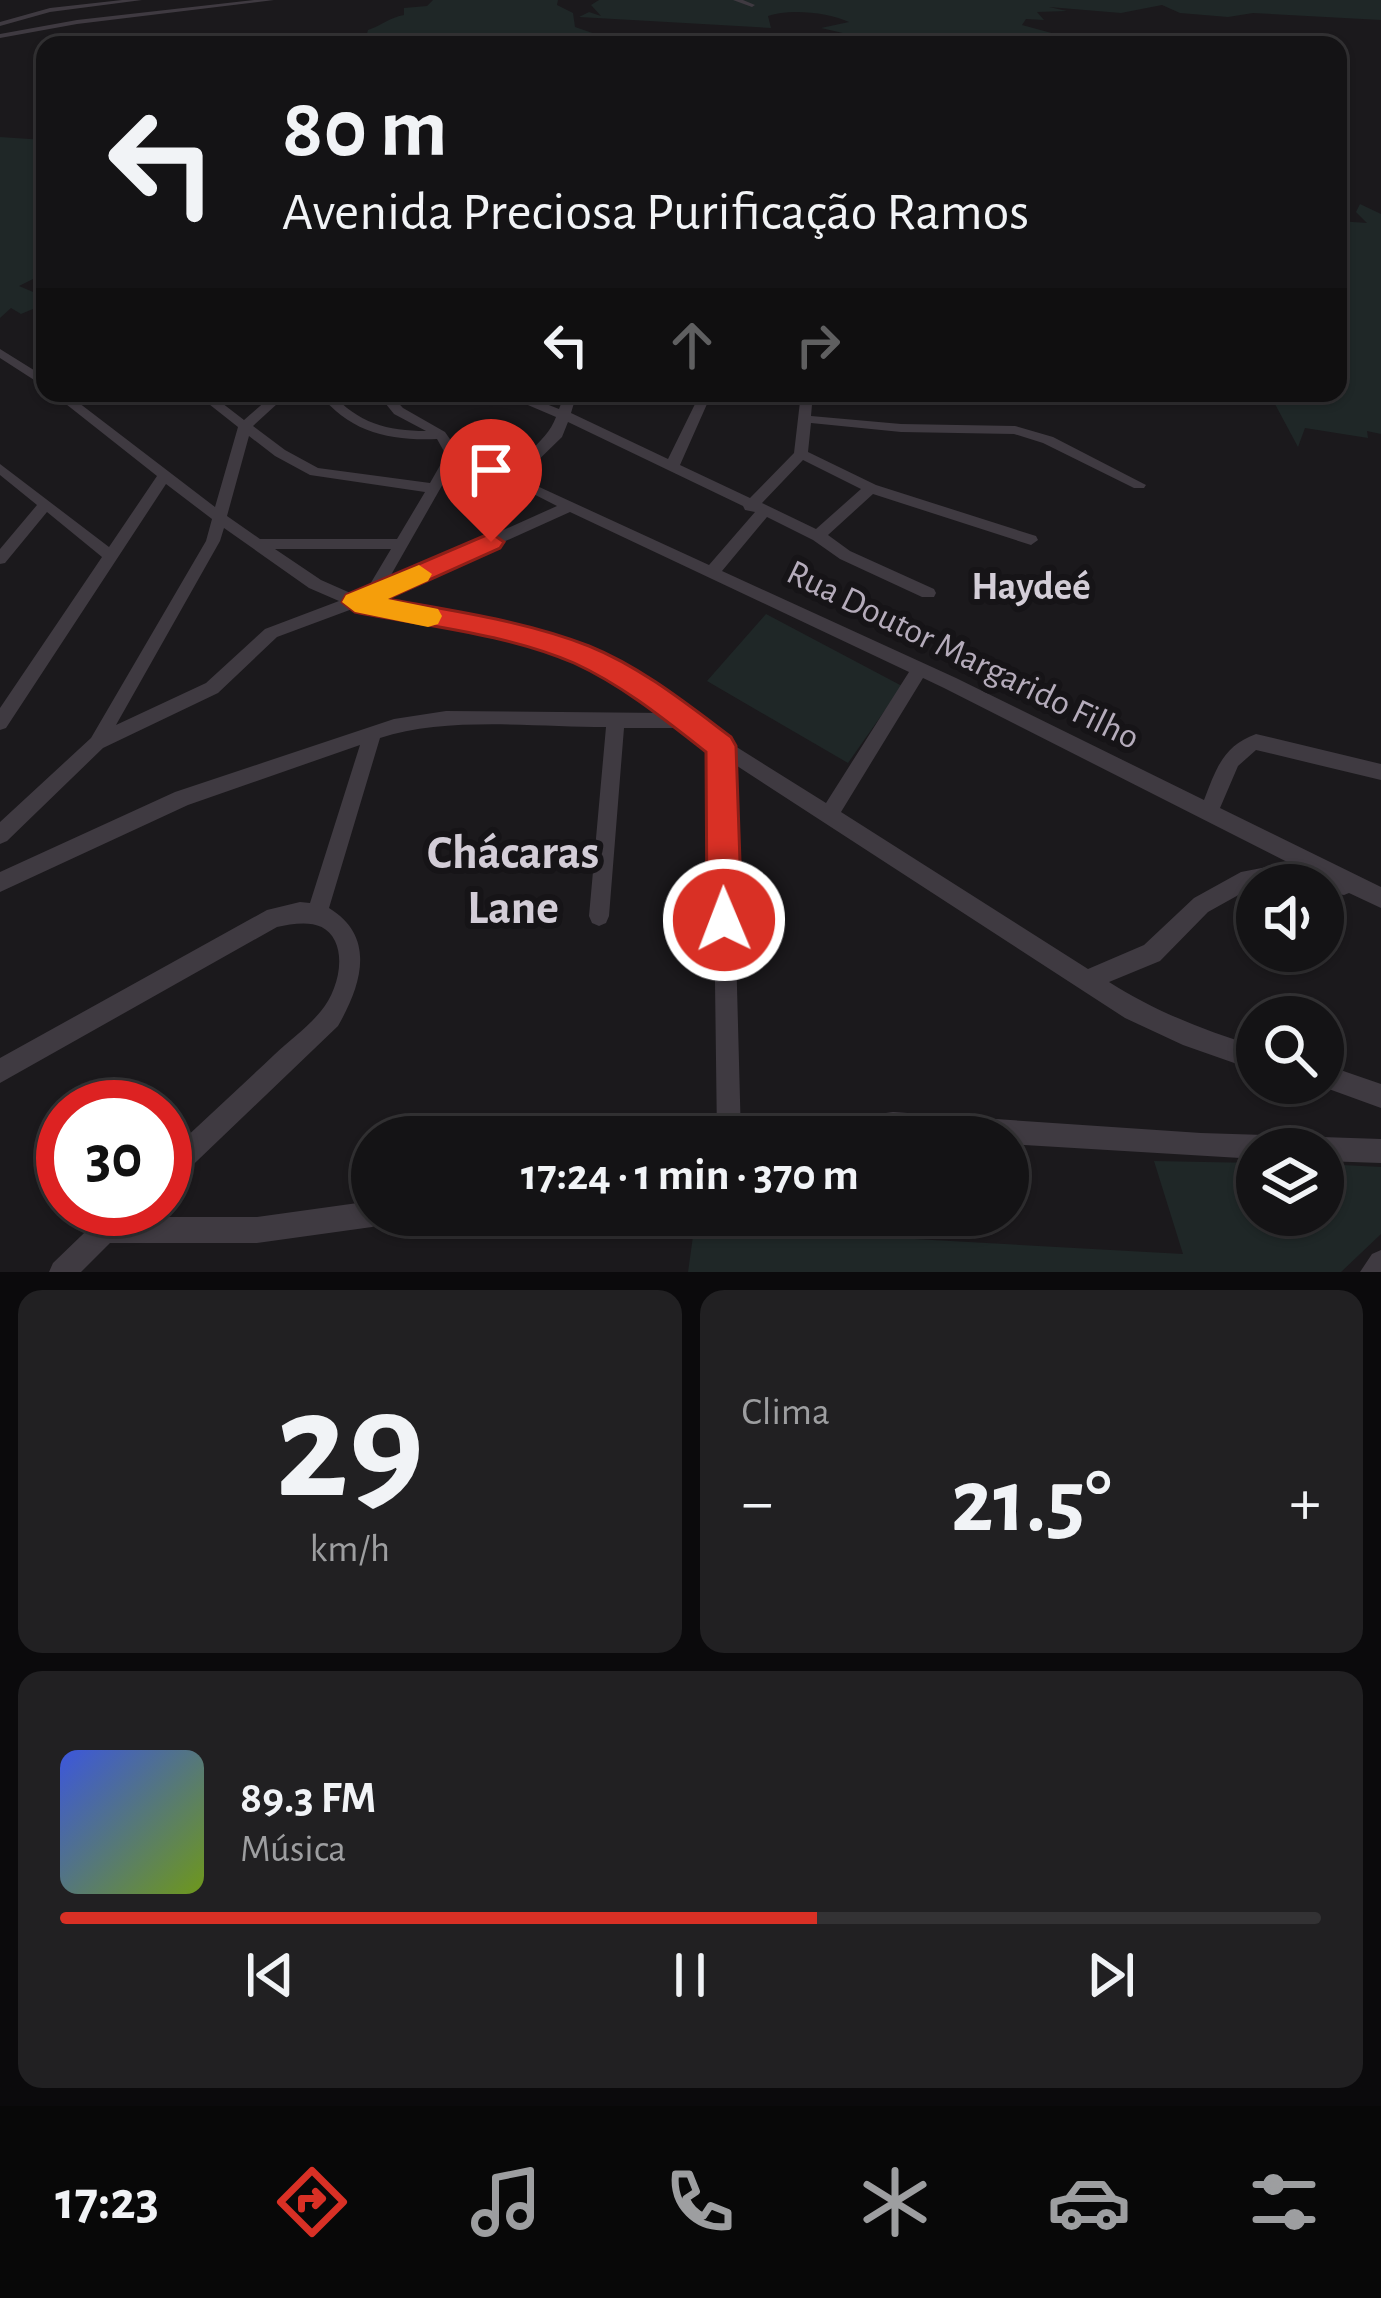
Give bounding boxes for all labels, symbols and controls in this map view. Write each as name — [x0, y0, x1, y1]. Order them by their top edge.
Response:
icon: left — [84, 84, 240, 240]
text: 80 m — [282, 88, 448, 172]
text: Avenida Preciosa Purificação Ramos — [282, 186, 1029, 240]
icon: left — [533, 312, 599, 378]
icon: ahead — [659, 312, 725, 378]
icon: right — [785, 312, 851, 378]
pin — [440, 419, 542, 542]
icon: arrive — [458, 437, 524, 503]
street label: Rua Doutor Margarido Filho — [781, 554, 1145, 756]
district label: Haydeé — [971, 568, 1091, 607]
district label: Chácaras Lane — [427, 830, 599, 933]
position arrow — [661, 857, 787, 983]
map controls — [1236, 864, 1344, 1236]
button: sound — [1236, 864, 1344, 972]
button: search — [1236, 996, 1344, 1104]
speed limit sign: 30 — [36, 1080, 192, 1236]
button: layers — [1236, 1128, 1344, 1236]
text: 17:24 · 1 min · 370 m — [521, 1153, 859, 1198]
text: 29 — [275, 1370, 424, 1526]
text: Clima — [742, 1393, 830, 1432]
text: 21.5° — [951, 1458, 1112, 1548]
text: − — [742, 1470, 773, 1536]
text: + — [1289, 1470, 1321, 1536]
text: km/h — [310, 1530, 390, 1569]
text: 89.3 FM — [240, 1776, 376, 1821]
text: Música — [240, 1830, 346, 1869]
icon: previous — [237, 1942, 303, 2008]
icon: pause — [657, 1942, 723, 2008]
icon: next — [1078, 1942, 1144, 2008]
icon: directions — [270, 2160, 354, 2244]
icon: music — [464, 2160, 548, 2244]
icon: phone — [658, 2160, 742, 2244]
icon: climate — [853, 2160, 937, 2244]
icon: car — [1047, 2160, 1131, 2244]
icon: filters — [1242, 2160, 1326, 2244]
text: 17:23 — [55, 2175, 159, 2229]

